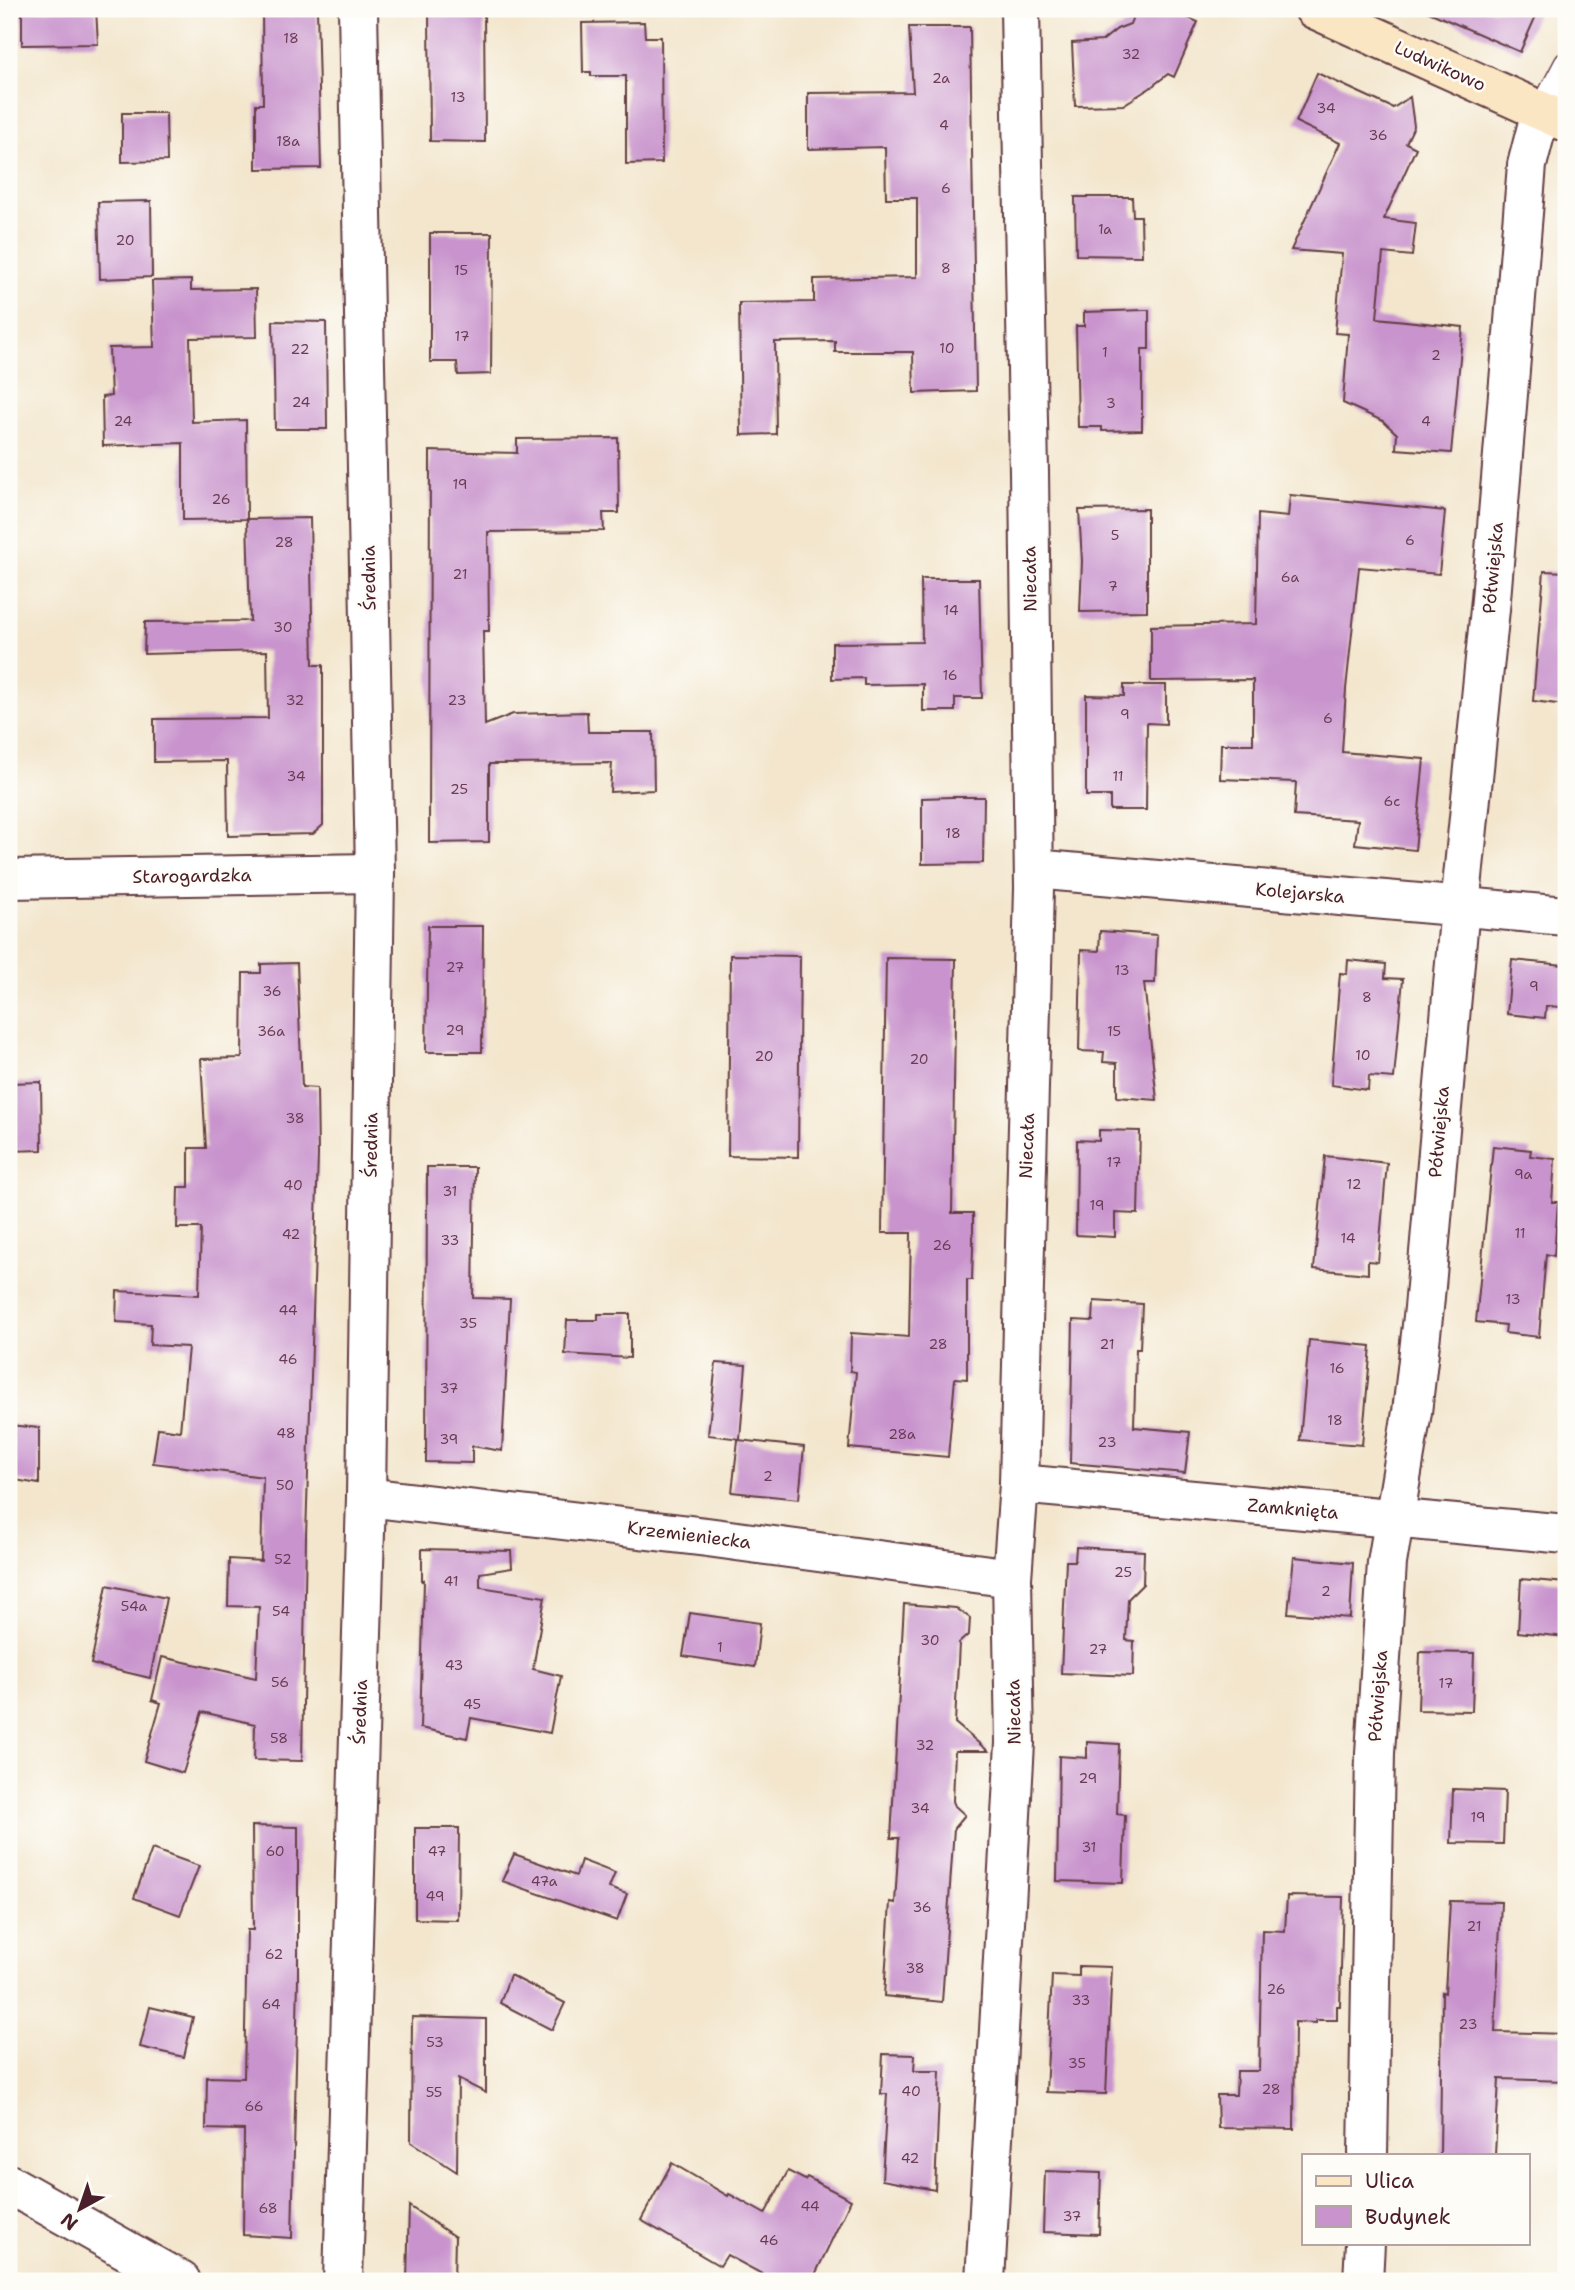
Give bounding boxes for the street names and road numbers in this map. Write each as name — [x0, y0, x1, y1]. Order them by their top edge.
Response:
street label: Ludwikowo — [1391, 35, 1489, 97]
street label: Półwiejska — [1477, 521, 1509, 615]
street label: Średnia — [356, 545, 382, 611]
street label: Niecała — [1017, 546, 1043, 612]
street label: Starogardzka — [132, 863, 252, 889]
street label: Kolejarska — [1254, 877, 1346, 909]
street label: Półwiejska — [1423, 1085, 1455, 1179]
street label: Średnia — [358, 1112, 384, 1178]
street label: Niecała — [1014, 1113, 1040, 1179]
street label: Zamknięta — [1246, 1493, 1340, 1525]
street label: Krzemieniecka — [626, 1515, 752, 1555]
street label: Półwiejska — [1363, 1649, 1393, 1743]
street label: Średnia — [347, 1679, 373, 1745]
street label: Niecała — [1001, 1679, 1027, 1745]

